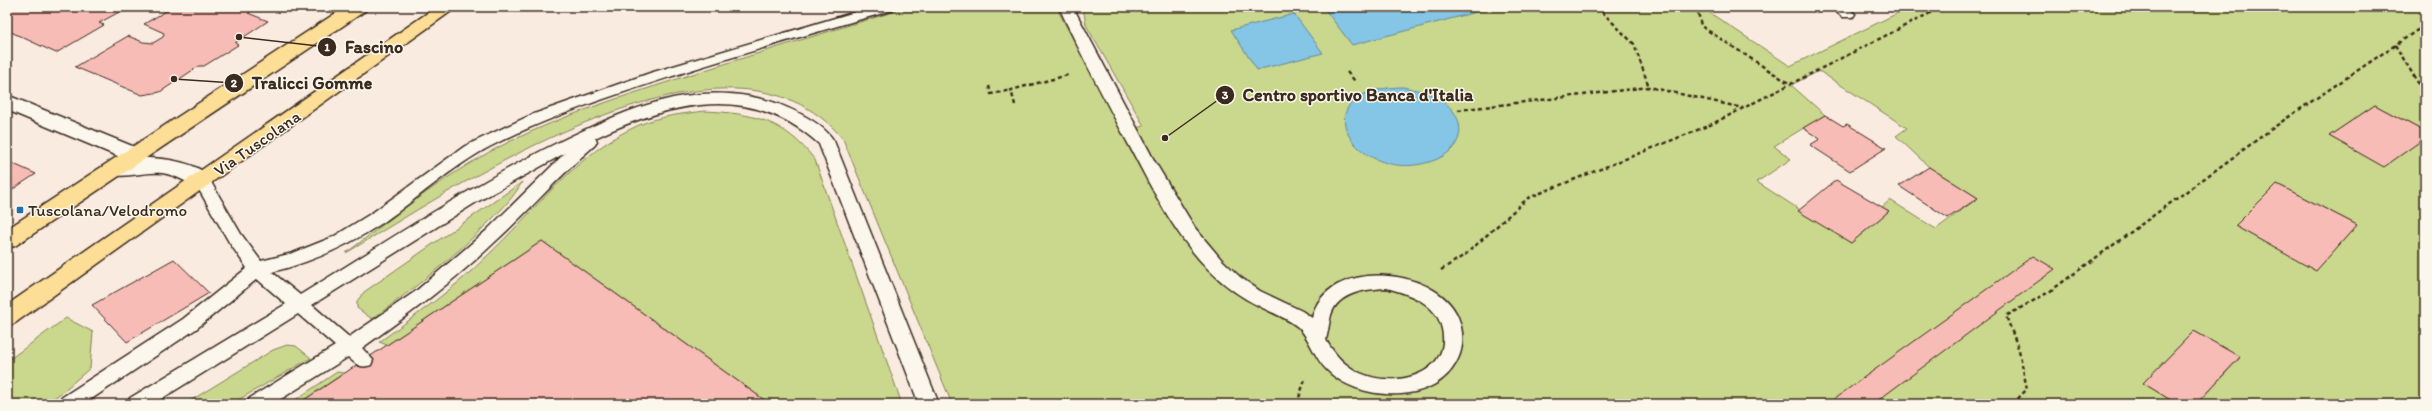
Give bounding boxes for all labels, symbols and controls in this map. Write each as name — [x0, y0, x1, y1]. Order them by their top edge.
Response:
callout: Fascino — [317, 32, 411, 62]
text: Fascino — [345, 36, 403, 58]
text: 1 — [324, 40, 330, 54]
callout: Tralicci Gomme — [224, 68, 380, 98]
text: Tralicci Gomme — [251, 72, 373, 94]
text: 2 — [231, 76, 238, 90]
callout: Centro sportivo Banca d'Italia — [1215, 80, 1482, 110]
text: Centro sportivo Banca d'Italia — [1243, 84, 1474, 106]
text: 3 — [1222, 88, 1229, 102]
street label: Via Tuscolana — [210, 106, 304, 180]
place label: Tuscolana/Velodromo — [28, 200, 187, 220]
marker: Tuscolana/Velodromo — [15, 205, 25, 215]

